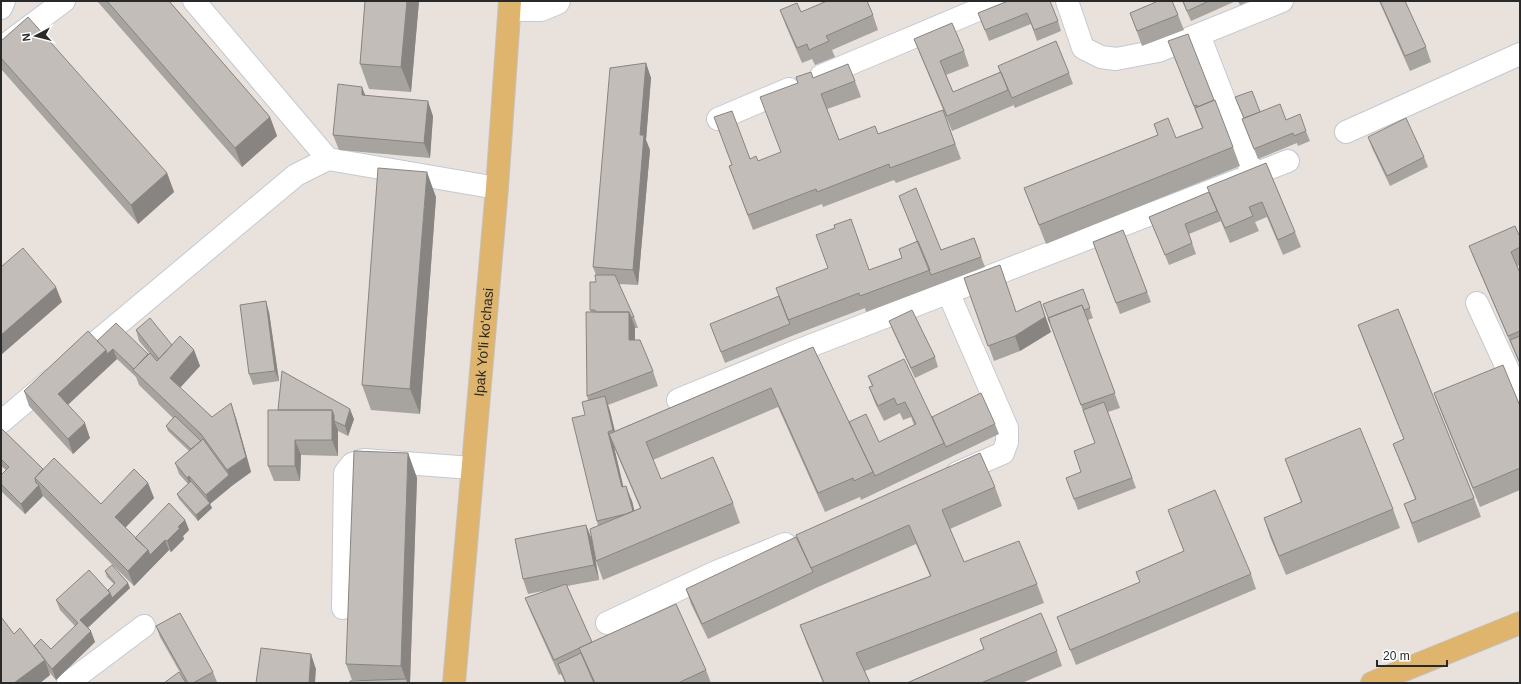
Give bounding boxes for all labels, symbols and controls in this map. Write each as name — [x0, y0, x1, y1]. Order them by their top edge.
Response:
north arrow — [16, 16, 56, 56]
text: N — [20, 32, 33, 42]
street label: Ipak Yo'li ko'chasi — [471, 287, 496, 397]
scale bar — [1377, 642, 1447, 668]
text: 20 m — [1383, 649, 1410, 663]

